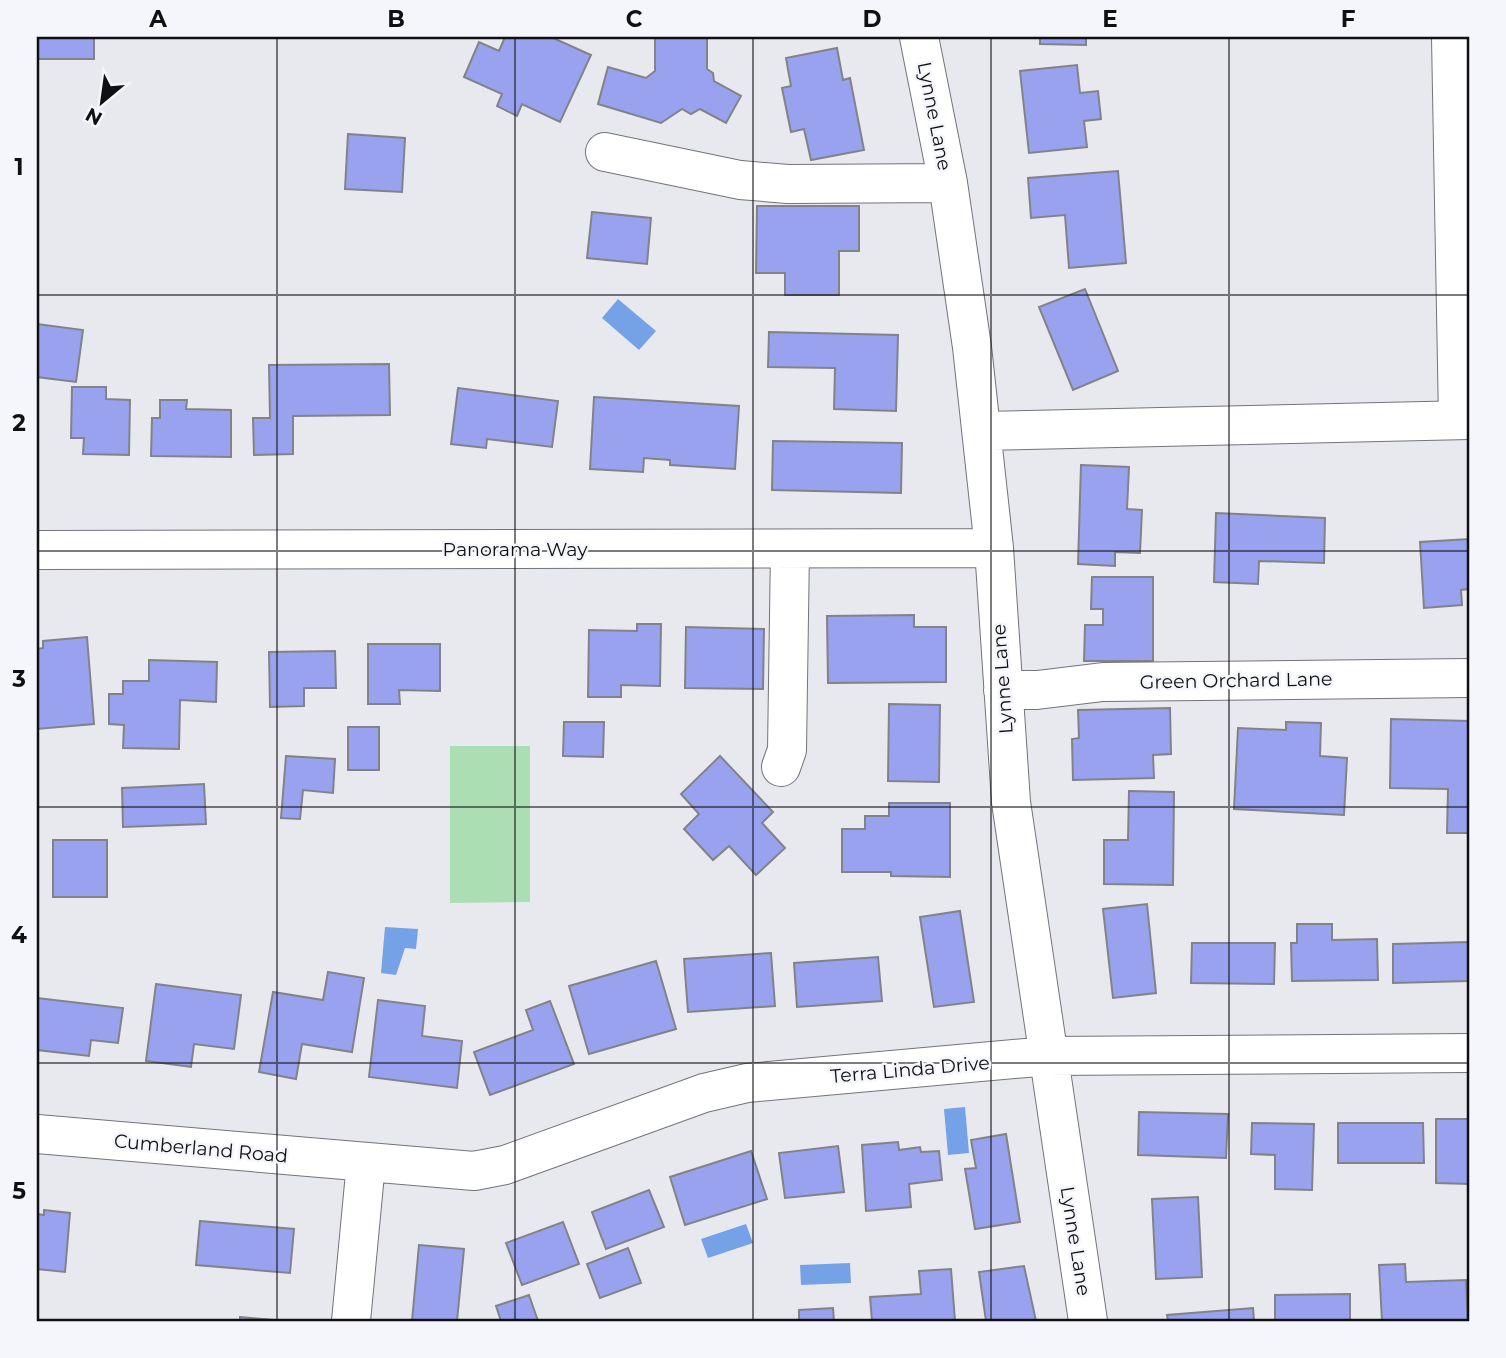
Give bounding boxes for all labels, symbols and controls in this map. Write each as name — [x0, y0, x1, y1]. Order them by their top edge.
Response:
text: A — [148, 5, 167, 33]
text: B — [387, 5, 405, 33]
text: C — [626, 5, 643, 33]
text: D — [863, 5, 882, 33]
text: E — [1102, 5, 1118, 33]
text: F — [1341, 5, 1356, 33]
street label: Lynne Lane — [913, 60, 956, 172]
north arrow — [66, 66, 136, 136]
text: N — [82, 103, 106, 130]
text: 1 — [14, 153, 24, 181]
text: 2 — [12, 409, 26, 437]
street label: Panorama Way — [443, 538, 588, 561]
street label: Lynne Lane — [987, 623, 1018, 735]
text: 3 — [11, 665, 26, 693]
street label: Green Orchard Lane — [1139, 667, 1333, 694]
text: 4 — [11, 921, 27, 949]
street label: Terra Linda Drive — [829, 1051, 991, 1088]
street label: Cumberland Road — [113, 1129, 289, 1168]
text: 5 — [12, 1177, 26, 1205]
street label: Lynne Lane — [1056, 1185, 1095, 1297]

